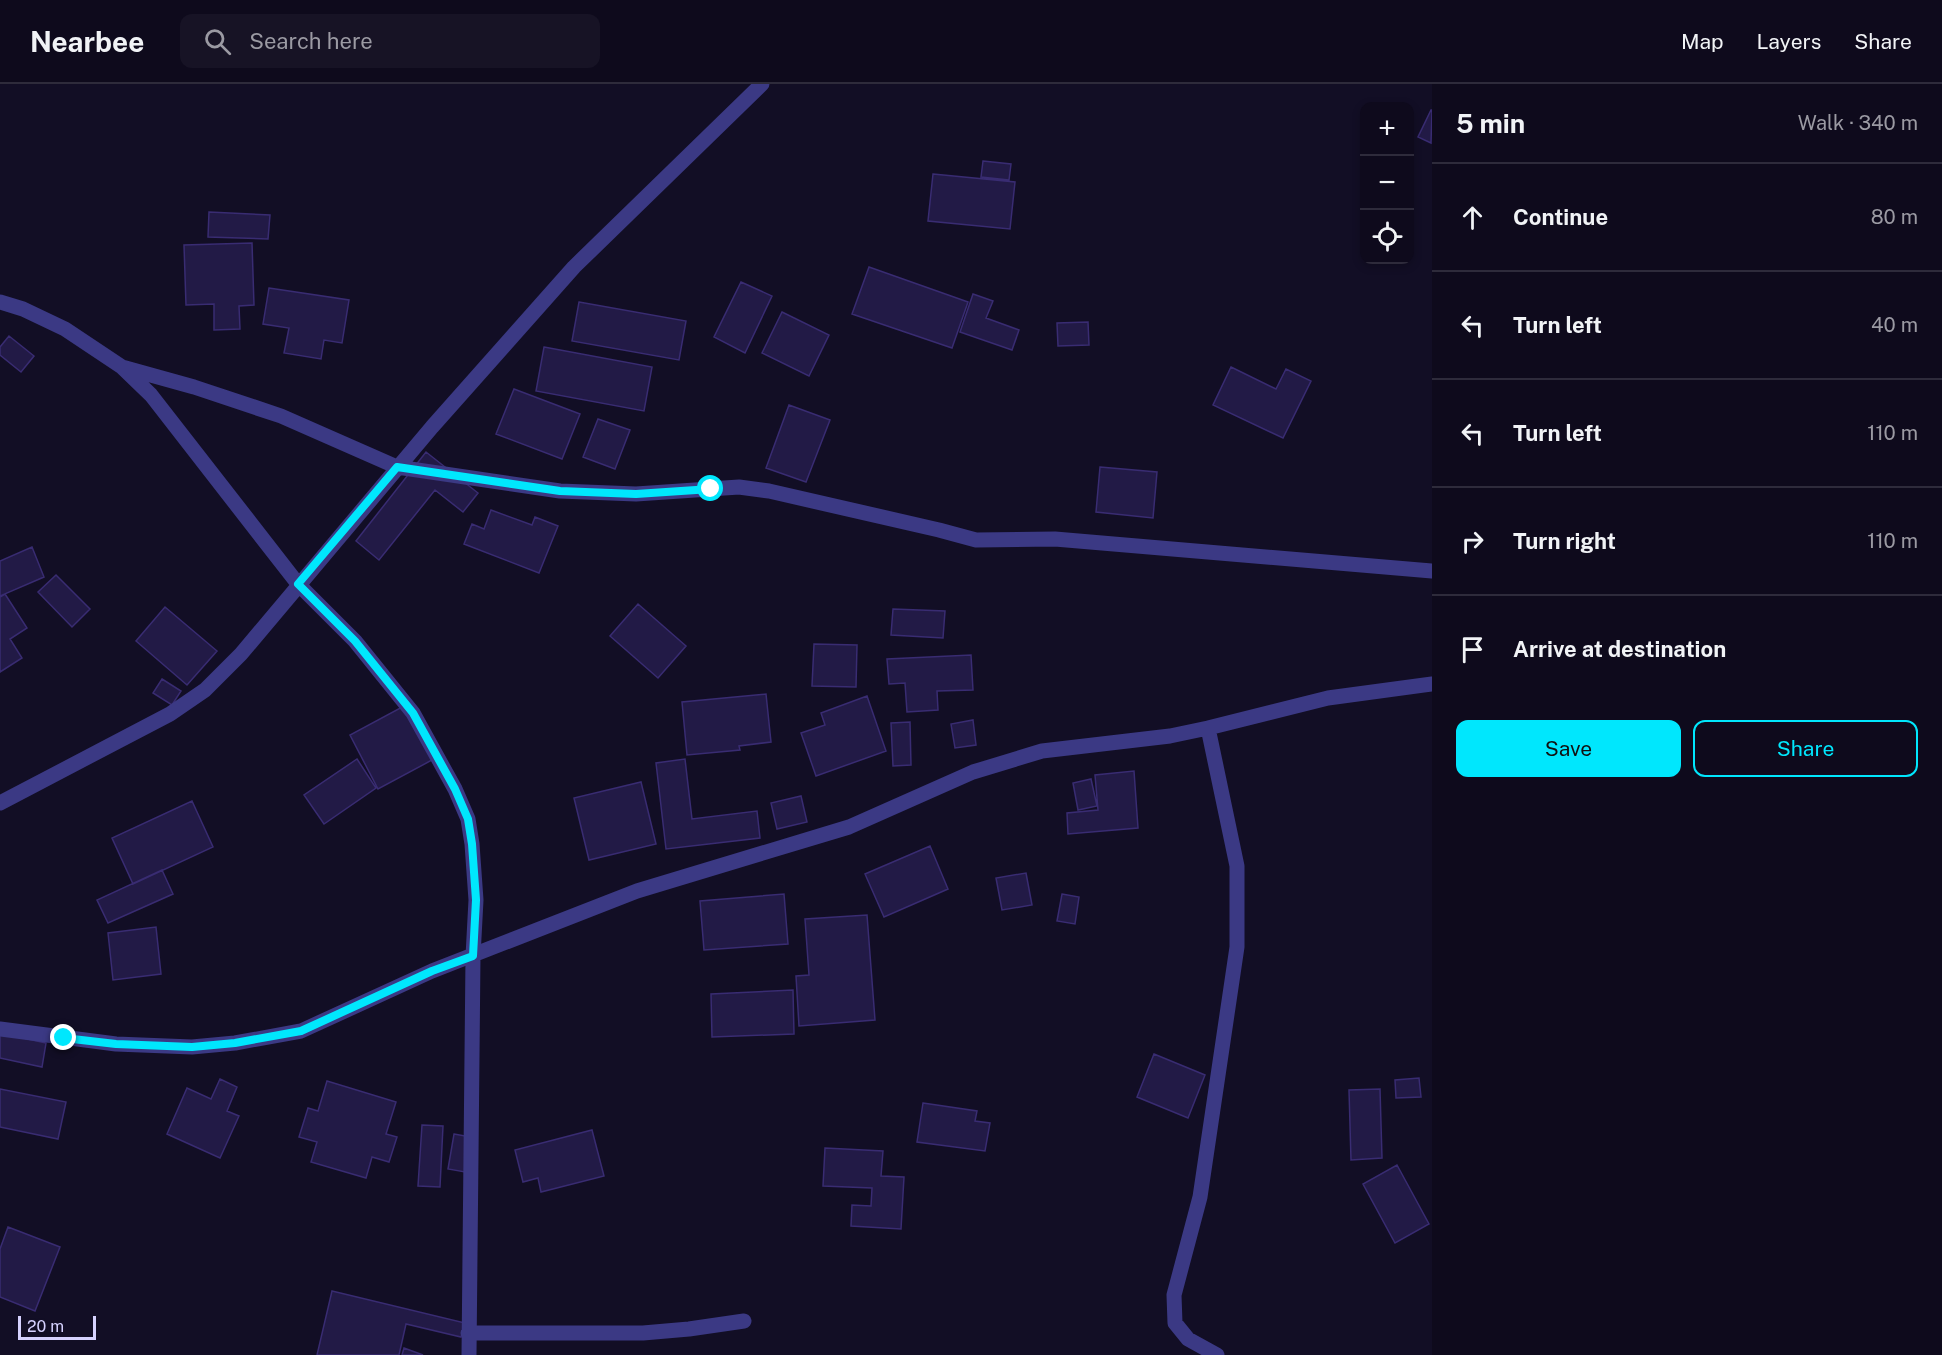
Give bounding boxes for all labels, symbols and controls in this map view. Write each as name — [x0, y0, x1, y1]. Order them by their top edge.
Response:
search box — [180, 14, 600, 68]
text: Nearbee — [30, 25, 144, 58]
icon: search — [201, 25, 234, 58]
text: Search here — [249, 28, 373, 54]
text: Map — [1681, 29, 1724, 54]
text: Layers — [1757, 29, 1821, 54]
text: Share — [1854, 29, 1912, 54]
map controls — [1360, 102, 1414, 264]
button: + — [1360, 102, 1414, 156]
text: 5 min — [1456, 108, 1525, 139]
text: Walk · 340 m — [1798, 111, 1918, 135]
button: − — [1360, 156, 1414, 210]
icon: ahead — [1456, 201, 1489, 234]
text: Continue — [1513, 204, 1608, 230]
text: 80 m — [1871, 205, 1918, 229]
button: locate — [1360, 210, 1414, 264]
icon: left — [1456, 309, 1489, 342]
text: Turn left — [1513, 312, 1602, 338]
text: 40 m — [1871, 313, 1918, 337]
icon: left — [1456, 417, 1489, 450]
text: Turn left — [1513, 420, 1602, 446]
text: 110 m — [1867, 421, 1918, 445]
route start — [697, 475, 723, 501]
icon: right — [1456, 525, 1489, 558]
text: Turn right — [1513, 528, 1616, 554]
text: 110 m — [1867, 529, 1918, 553]
icon: arrive — [1456, 633, 1489, 666]
text: Arrive at destination — [1513, 636, 1726, 662]
button: Save — [1456, 720, 1681, 777]
button: Share — [1693, 720, 1918, 777]
route end — [50, 1024, 76, 1050]
scale bar — [18, 1313, 96, 1340]
text: 20 m — [27, 1317, 64, 1336]

